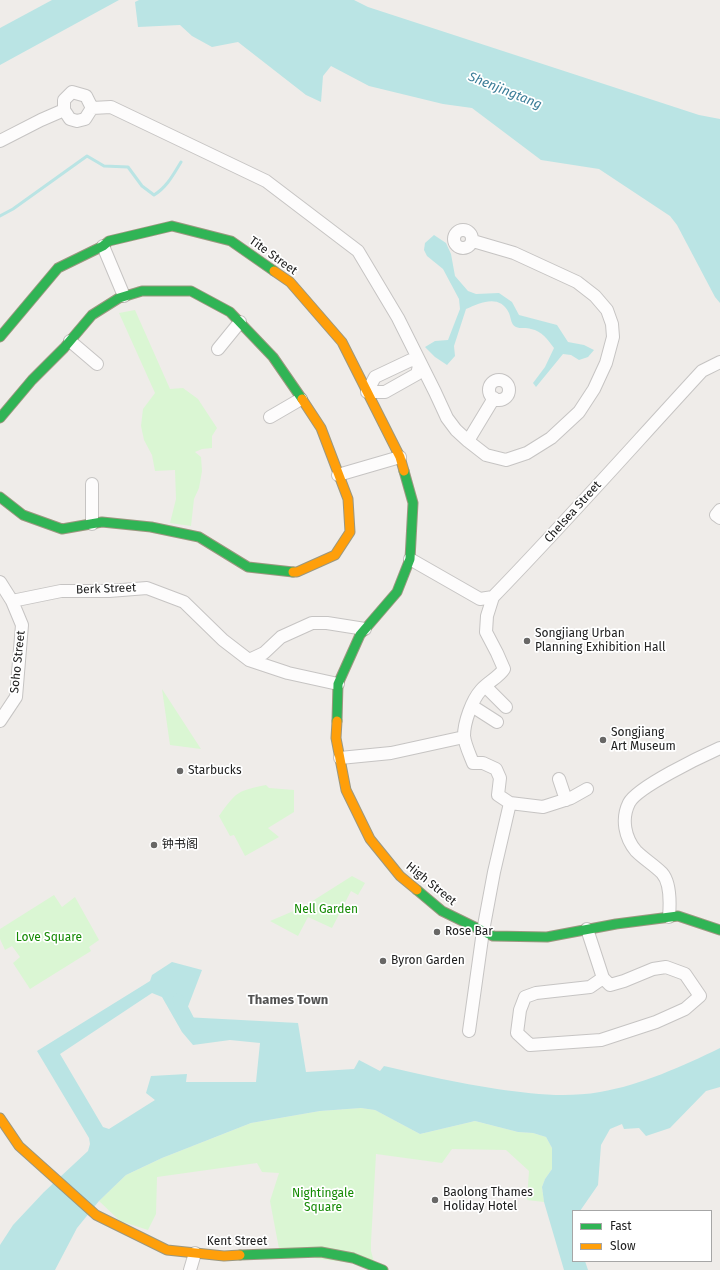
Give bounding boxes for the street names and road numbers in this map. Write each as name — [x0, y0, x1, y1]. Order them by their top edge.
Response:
street label: Tite Street — [246, 234, 300, 278]
street label: Chelsea Street — [542, 478, 604, 546]
street label: Berk Street — [76, 581, 136, 597]
street label: Soho Street — [8, 630, 28, 694]
street label: High Street — [403, 859, 459, 909]
street label: Kent Street — [207, 1235, 267, 1249]

